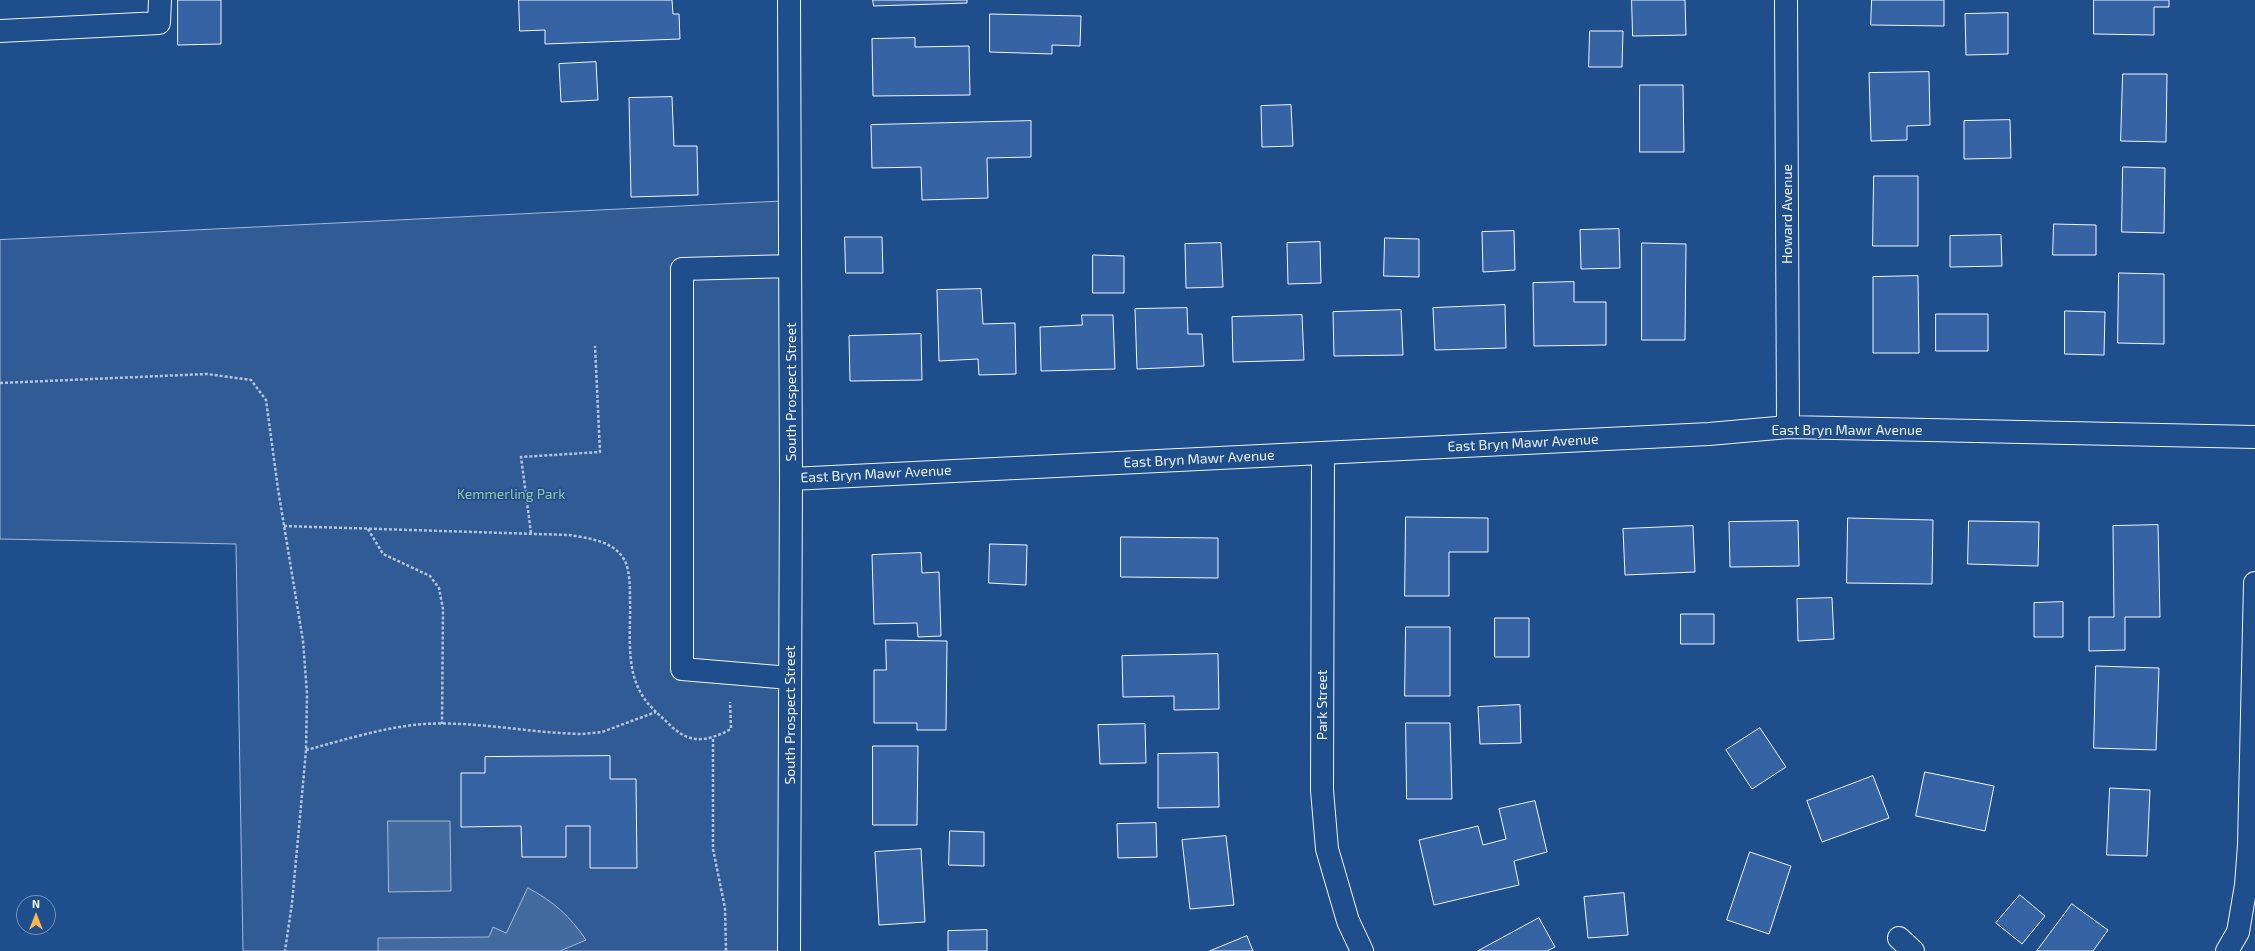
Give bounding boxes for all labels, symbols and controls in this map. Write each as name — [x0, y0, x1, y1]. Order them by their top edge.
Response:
street label: Howard Avenue — [1779, 164, 1795, 264]
street label: South Prospect Street — [783, 323, 799, 461]
street label: East Bryn Mawr Avenue — [1771, 422, 1923, 438]
street label: East Bryn Mawr Avenue — [1447, 431, 1599, 455]
street label: East Bryn Mawr Avenue — [1123, 447, 1275, 471]
street label: East Bryn Mawr Avenue — [800, 462, 952, 486]
park label: Kemmerling Park — [457, 486, 565, 502]
street label: South Prospect Street — [782, 646, 798, 784]
street label: Park Street — [1314, 670, 1330, 740]
north arrow — [16, 895, 56, 935]
text: N — [32, 897, 40, 910]

